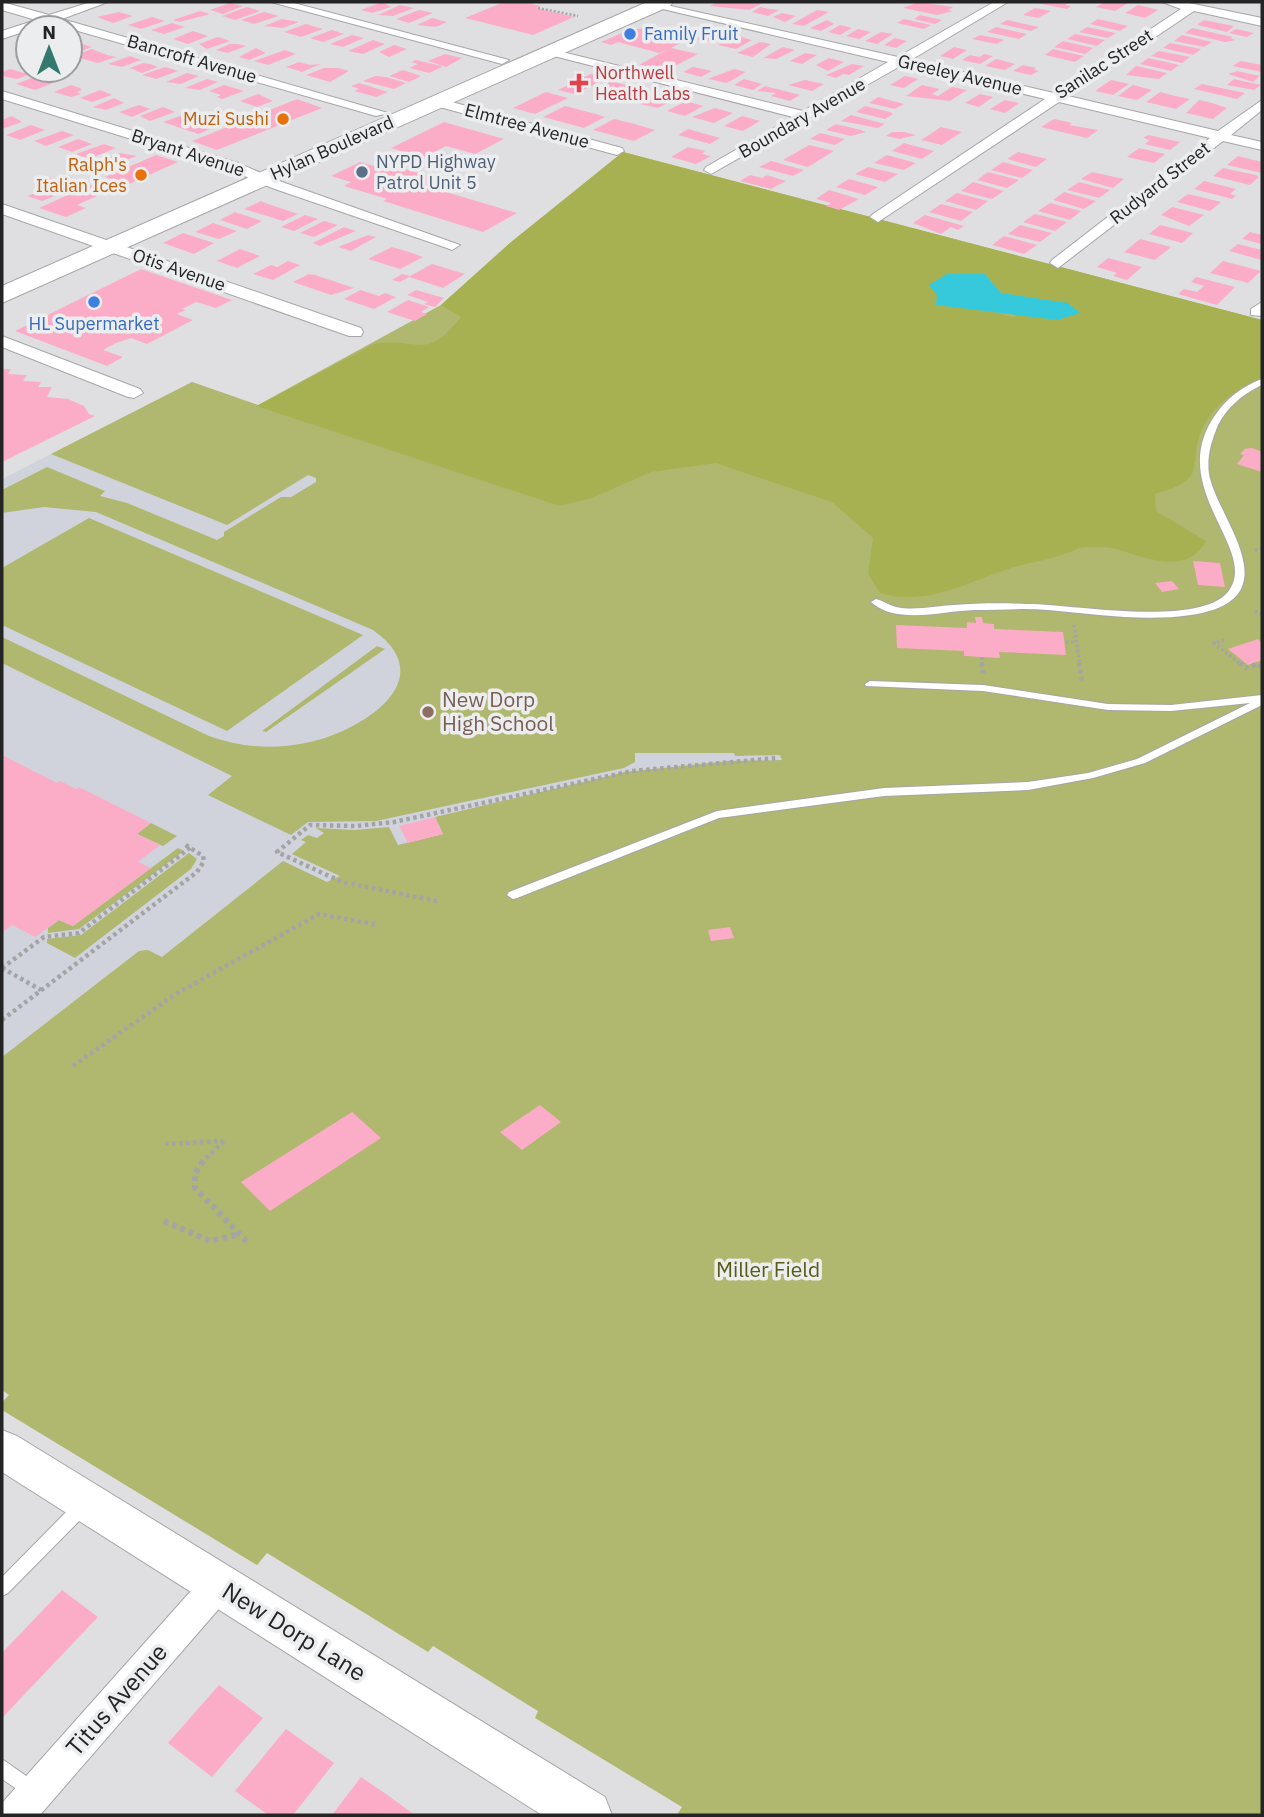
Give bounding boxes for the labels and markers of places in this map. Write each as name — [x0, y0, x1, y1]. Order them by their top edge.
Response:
place label: Family Fruit — [644, 22, 738, 45]
marker: Family Fruit — [622, 26, 638, 42]
place label: Northwell Health Labs — [595, 61, 691, 105]
marker: Northwell Health Labs — [569, 73, 589, 93]
place label: Muzi Sushi — [183, 107, 269, 130]
marker: Muzi Sushi — [275, 111, 291, 127]
place label: NYPD Highway Patrol Unit 5 — [376, 150, 496, 194]
place label: Ralph's Italian Ices — [36, 153, 127, 197]
marker: NYPD Highway Patrol Unit 5 — [354, 164, 370, 180]
marker: Ralph's Italian Ices — [133, 167, 149, 183]
marker: HL Supermarket — [86, 294, 102, 310]
place label: HL Supermarket — [29, 312, 159, 335]
place label: New Dorp High School — [442, 685, 554, 737]
marker: New Dorp High School — [420, 704, 436, 720]

